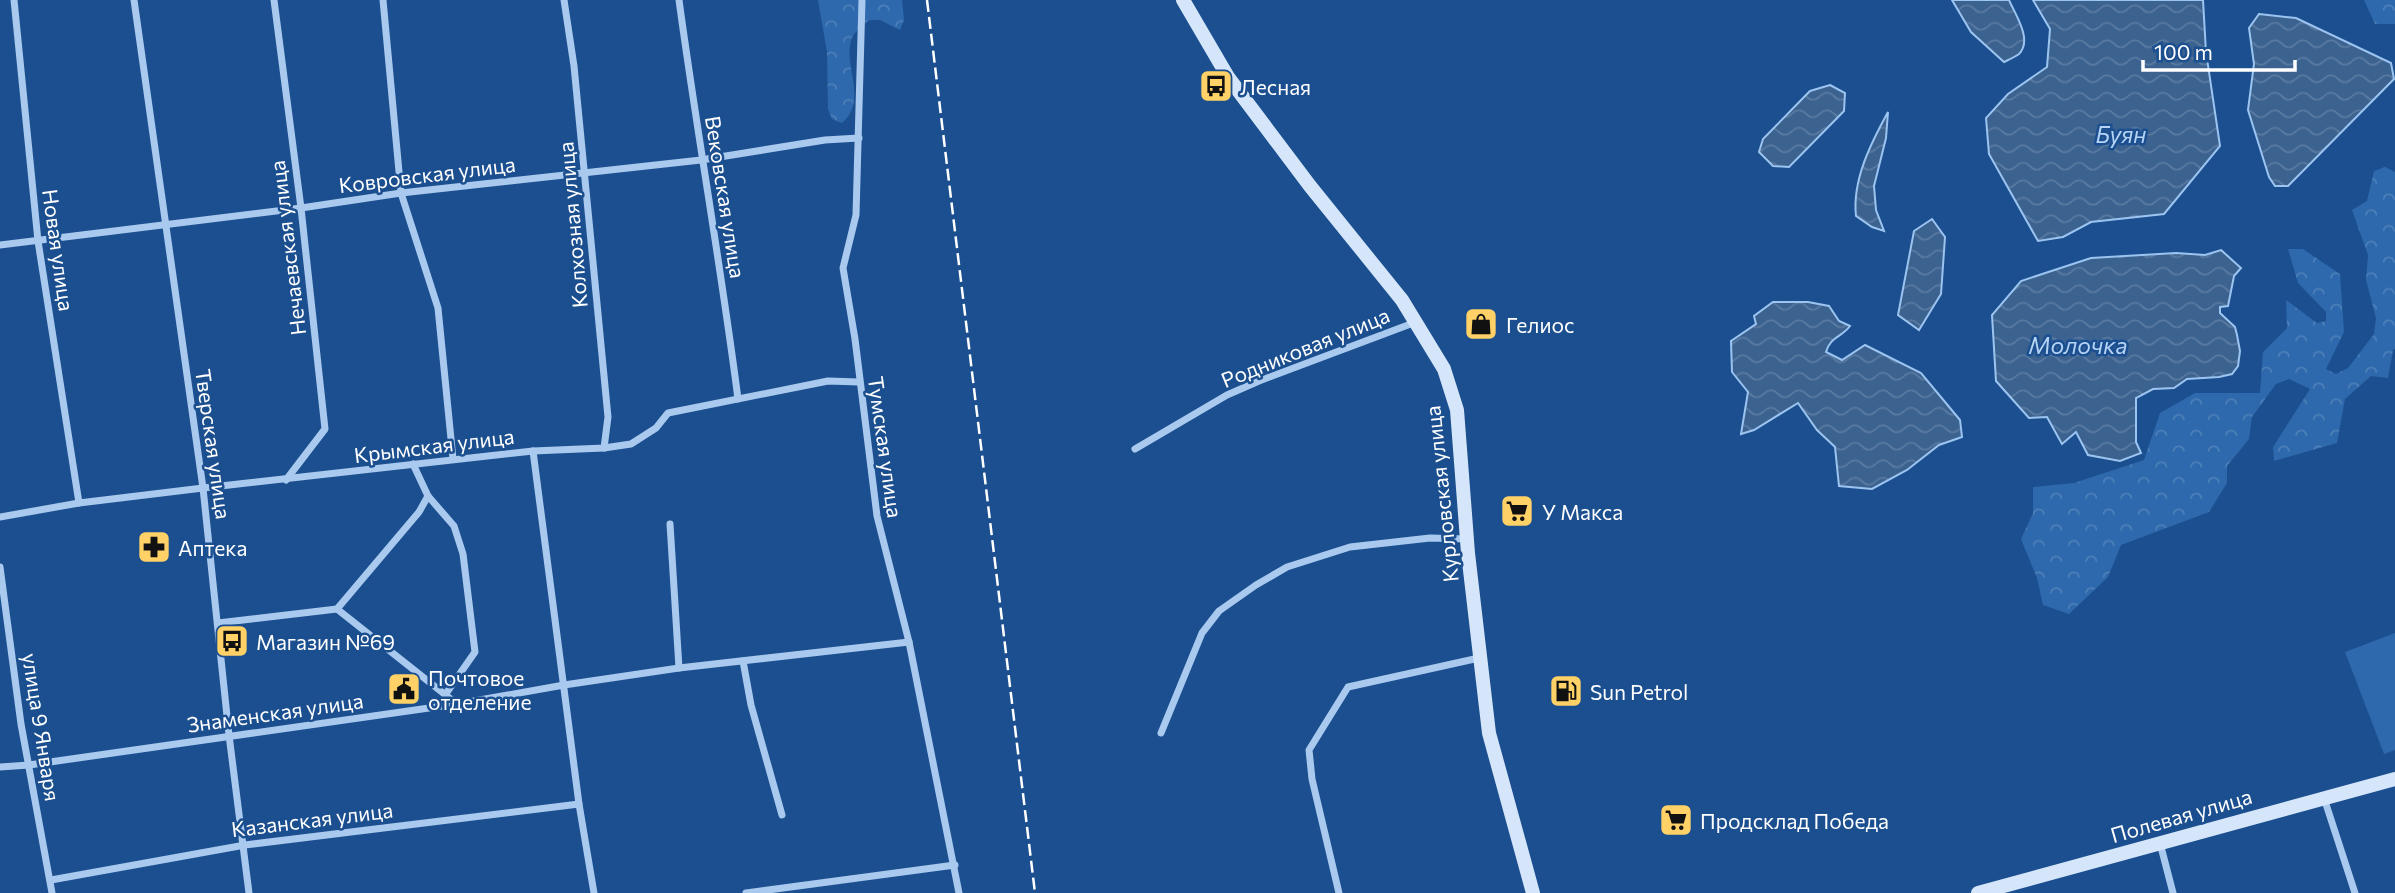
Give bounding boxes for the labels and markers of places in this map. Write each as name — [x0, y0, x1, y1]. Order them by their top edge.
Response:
bus stop icon: Лесная — [1197, 67, 1235, 105]
place label: Лесная — [1240, 74, 1311, 99]
shop icon: Гелиос — [1462, 305, 1500, 343]
place label: Гелиос — [1506, 312, 1574, 337]
supermarket icon: У Макса — [1498, 492, 1536, 530]
place label: У Макса — [1542, 499, 1623, 524]
pharmacy icon: Аптека — [135, 528, 173, 566]
place label: Аптека — [178, 535, 247, 560]
bus stop icon: Магазин №69 — [213, 622, 251, 660]
place label: Магазин №69 — [256, 629, 395, 654]
place label: Почтовое отделение — [428, 665, 532, 714]
public building icon: Почтовое отделение — [385, 670, 423, 708]
fuel station icon: Sun Petrol — [1547, 672, 1585, 710]
place label: Sun Petrol — [1590, 679, 1688, 704]
supermarket icon: Продсклад Победа — [1657, 801, 1695, 839]
place label: Продсклад Победа — [1700, 808, 1889, 833]

